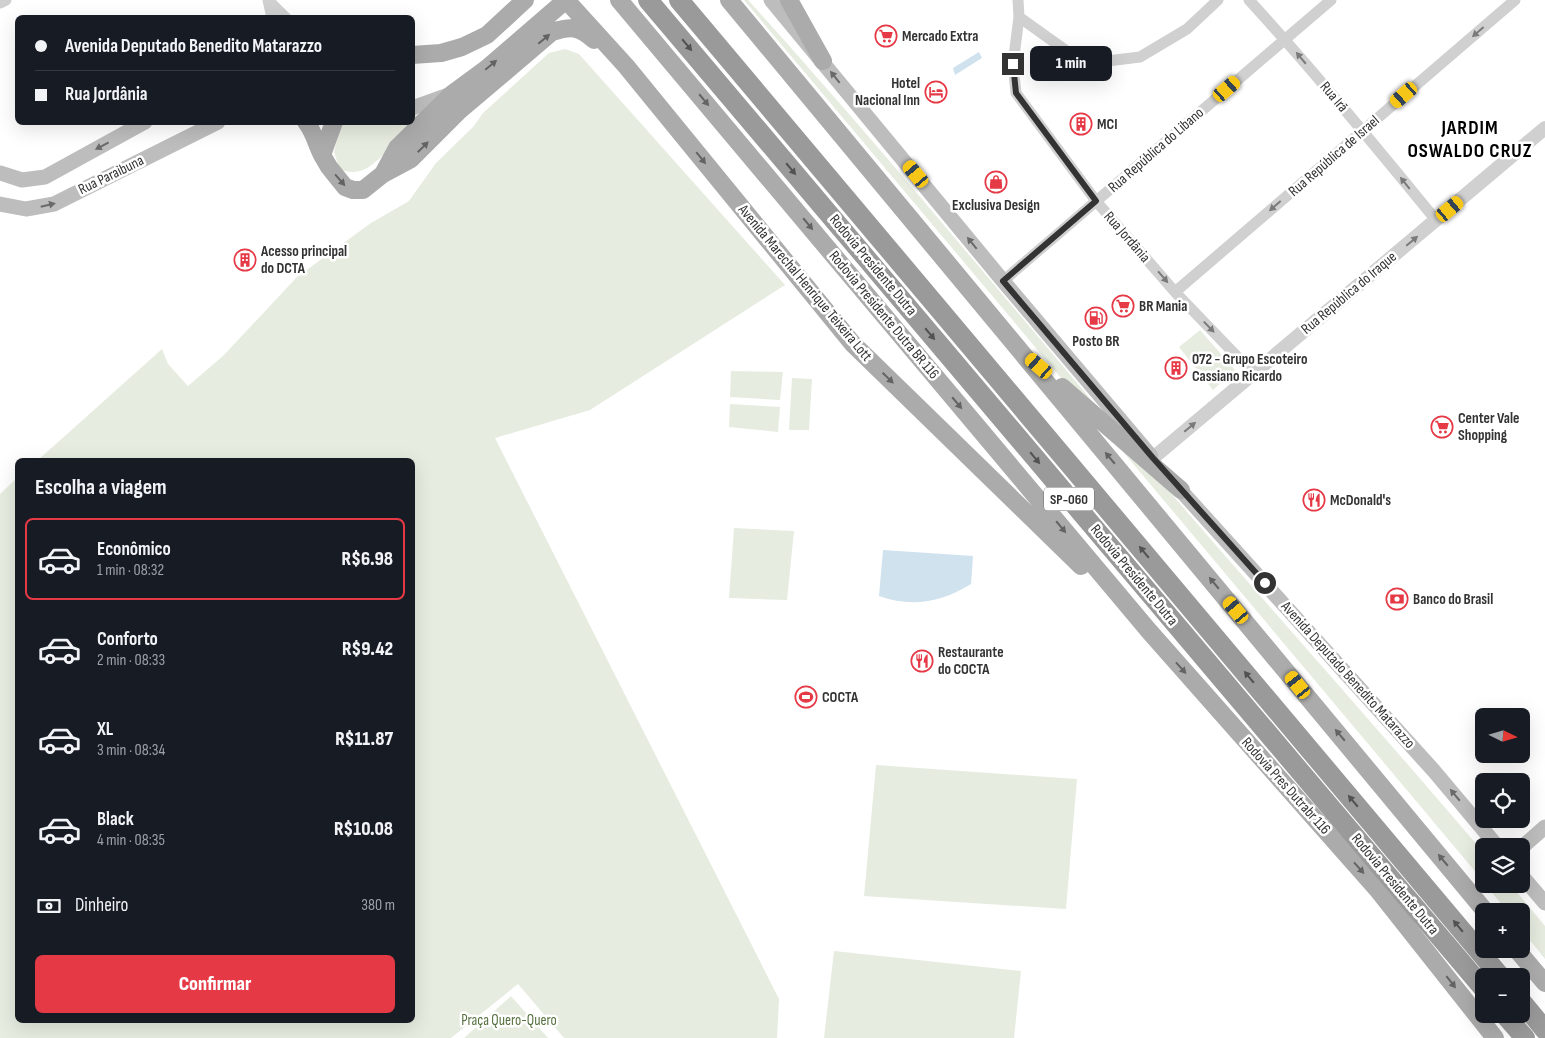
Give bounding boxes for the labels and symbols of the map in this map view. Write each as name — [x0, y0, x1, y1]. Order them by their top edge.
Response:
supermarket icon: Mercado Extra — [874, 24, 898, 48]
one-way arrow — [1472, 26, 1484, 38]
place label: Mercado Extra — [902, 27, 978, 46]
one-way arrow — [538, 33, 551, 44]
one-way arrow — [681, 39, 692, 52]
callout: 1 min — [1030, 46, 1113, 82]
one-way arrow — [1295, 52, 1306, 65]
route end — [1002, 53, 1024, 75]
one-way arrow — [484, 59, 497, 70]
one-way arrow — [830, 71, 841, 84]
car — [1210, 73, 1243, 105]
place label: Hotel Nacional Inn — [855, 74, 920, 110]
street label: Rua Irã — [1316, 78, 1352, 116]
car — [1387, 79, 1420, 111]
hotel icon: Hotel Nacional Inn — [924, 80, 948, 104]
one-way arrow — [698, 93, 709, 106]
street label: Rua República do Libano — [1104, 103, 1208, 197]
street label: Rua República de Israel — [1285, 111, 1383, 201]
building icon: MCI — [1069, 112, 1093, 136]
place label: MCI — [1097, 115, 1118, 134]
district label: JARDIM OSWALDO CRUZ — [1407, 116, 1533, 163]
one-way arrow — [417, 141, 429, 153]
one-way arrow — [95, 142, 109, 150]
street label: Rua Paraibuna — [75, 151, 147, 199]
one-way arrow — [695, 151, 706, 164]
car — [900, 158, 931, 190]
one-way arrow — [786, 163, 797, 176]
shop icon: Exclusiva Design — [984, 170, 1008, 194]
one-way arrow — [334, 174, 346, 186]
one-way arrow — [1400, 176, 1411, 189]
car — [1433, 194, 1466, 224]
place label: Exclusiva Design — [952, 196, 1040, 215]
street label: Avenida Marechal Henrique Teixeira Lott — [733, 200, 876, 366]
one-way arrow — [40, 201, 55, 209]
one-way arrow — [1269, 201, 1282, 212]
street label: Rua Jordânia — [1100, 207, 1155, 267]
street label: Rodovia Presidente Dutra — [825, 210, 921, 320]
one-way arrow — [802, 218, 813, 230]
one-way arrow — [1405, 235, 1418, 246]
one-way arrow — [967, 237, 978, 249]
place label: Acesso principal do DCTA — [260, 242, 347, 278]
street label: Rodovia Presidente Dutra BR 116 — [825, 247, 943, 383]
street label: Rua República do Iraque — [1297, 247, 1401, 339]
building icon: Acesso principal do DCTA — [233, 248, 257, 272]
one-way arrow — [1157, 271, 1169, 283]
supermarket icon: BR Mania — [1111, 294, 1135, 318]
place label: BR Mania — [1139, 297, 1187, 316]
fuel station icon: Posto BR — [1084, 306, 1108, 330]
one-way arrow — [1203, 321, 1215, 333]
one-way arrow — [925, 327, 936, 340]
place label: Posto BR — [1072, 332, 1120, 351]
car — [1022, 350, 1055, 382]
place label: 072 - Grupo Escoteiro Cassiano Ricardo — [1192, 350, 1308, 386]
building icon: 072 - Grupo Escoteiro Cassiano Ricardo — [1164, 356, 1188, 380]
one-way arrow — [881, 372, 893, 384]
one-way arrow — [952, 396, 963, 409]
place label: Center Vale Shopping — [1458, 409, 1519, 445]
supermarket icon: Center Vale Shopping — [1430, 415, 1454, 439]
one-way arrow — [1183, 421, 1196, 432]
one-way arrow — [1029, 451, 1041, 463]
one-way arrow — [1105, 451, 1116, 464]
road number: SP-060 — [1044, 488, 1094, 510]
restaurant icon: McDonald's — [1302, 488, 1326, 512]
place label: McDonald's — [1330, 491, 1391, 510]
street label: Rodovia Presidente Dutra — [1086, 520, 1182, 630]
one-way arrow — [1056, 521, 1067, 534]
one-way arrow — [1138, 547, 1150, 559]
route start — [1254, 572, 1276, 594]
one-way arrow — [1208, 577, 1219, 590]
bank icon: Banco do Brasil — [1385, 587, 1409, 611]
place label: Banco do Brasil — [1413, 590, 1493, 609]
car — [1220, 594, 1251, 626]
street label: Avenida Deputado Benedito Matarazzo — [1276, 597, 1419, 753]
place label: Restaurante do COCTA — [938, 643, 1004, 679]
restaurant icon: Restaurante do COCTA — [910, 649, 934, 673]
one-way arrow — [1175, 661, 1187, 673]
car — [1282, 669, 1313, 701]
one-way arrow — [1243, 671, 1254, 684]
sports icon: COCTA — [794, 685, 818, 709]
place label: COCTA — [822, 688, 859, 707]
north arrow — [1475, 708, 1530, 762]
one-way arrow — [1334, 729, 1345, 742]
street label: Rodovia Pres Dutrabr 116 — [1237, 733, 1335, 839]
one-way arrow — [1449, 789, 1460, 802]
one-way arrow — [1348, 795, 1359, 807]
street label: Rodovia Presidente Dutra — [1347, 829, 1443, 939]
one-way arrow — [1438, 854, 1449, 867]
one-way arrow — [1353, 861, 1364, 874]
one-way arrow — [1452, 919, 1463, 932]
one-way arrow — [1445, 975, 1456, 988]
park label: Praça Quero-Quero — [461, 1011, 557, 1030]

